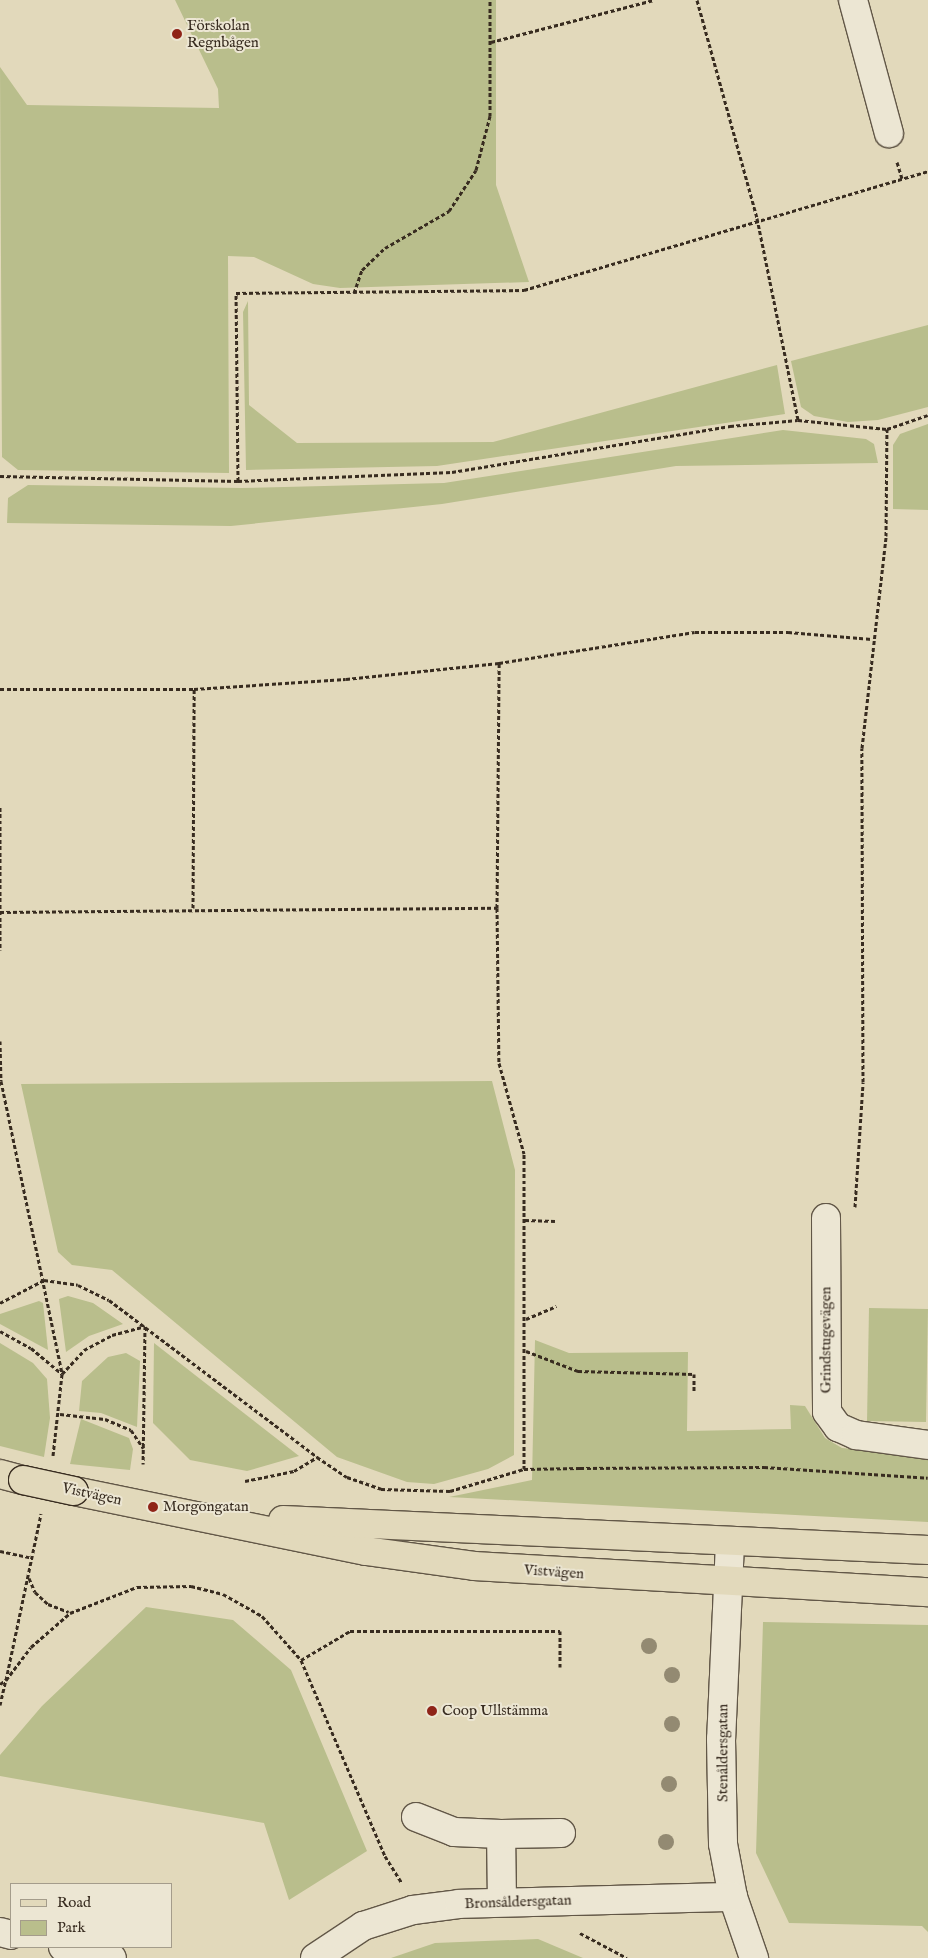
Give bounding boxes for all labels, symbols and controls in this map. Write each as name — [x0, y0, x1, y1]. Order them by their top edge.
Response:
place label: Förskolan Regnbågen — [187, 16, 259, 51]
marker: Förskolan Regnbågen — [171, 28, 183, 40]
street label: Grindstugevägen — [817, 1287, 835, 1393]
street label: Vistvägen — [61, 1479, 123, 1509]
place label: Morgongatan — [163, 1498, 249, 1516]
marker: Morgongatan — [147, 1501, 159, 1513]
street label: Vistvägen — [523, 1561, 585, 1583]
place label: Coop Ullstämma — [442, 1702, 548, 1720]
street label: Stenåldersgatan — [714, 1704, 732, 1802]
marker: Coop Ullstämma — [426, 1705, 438, 1717]
legend — [10, 1883, 172, 1948]
street label: Bronsåldersgatan — [464, 1891, 572, 1913]
text: Road — [57, 1893, 91, 1912]
text: Park — [57, 1918, 86, 1937]

